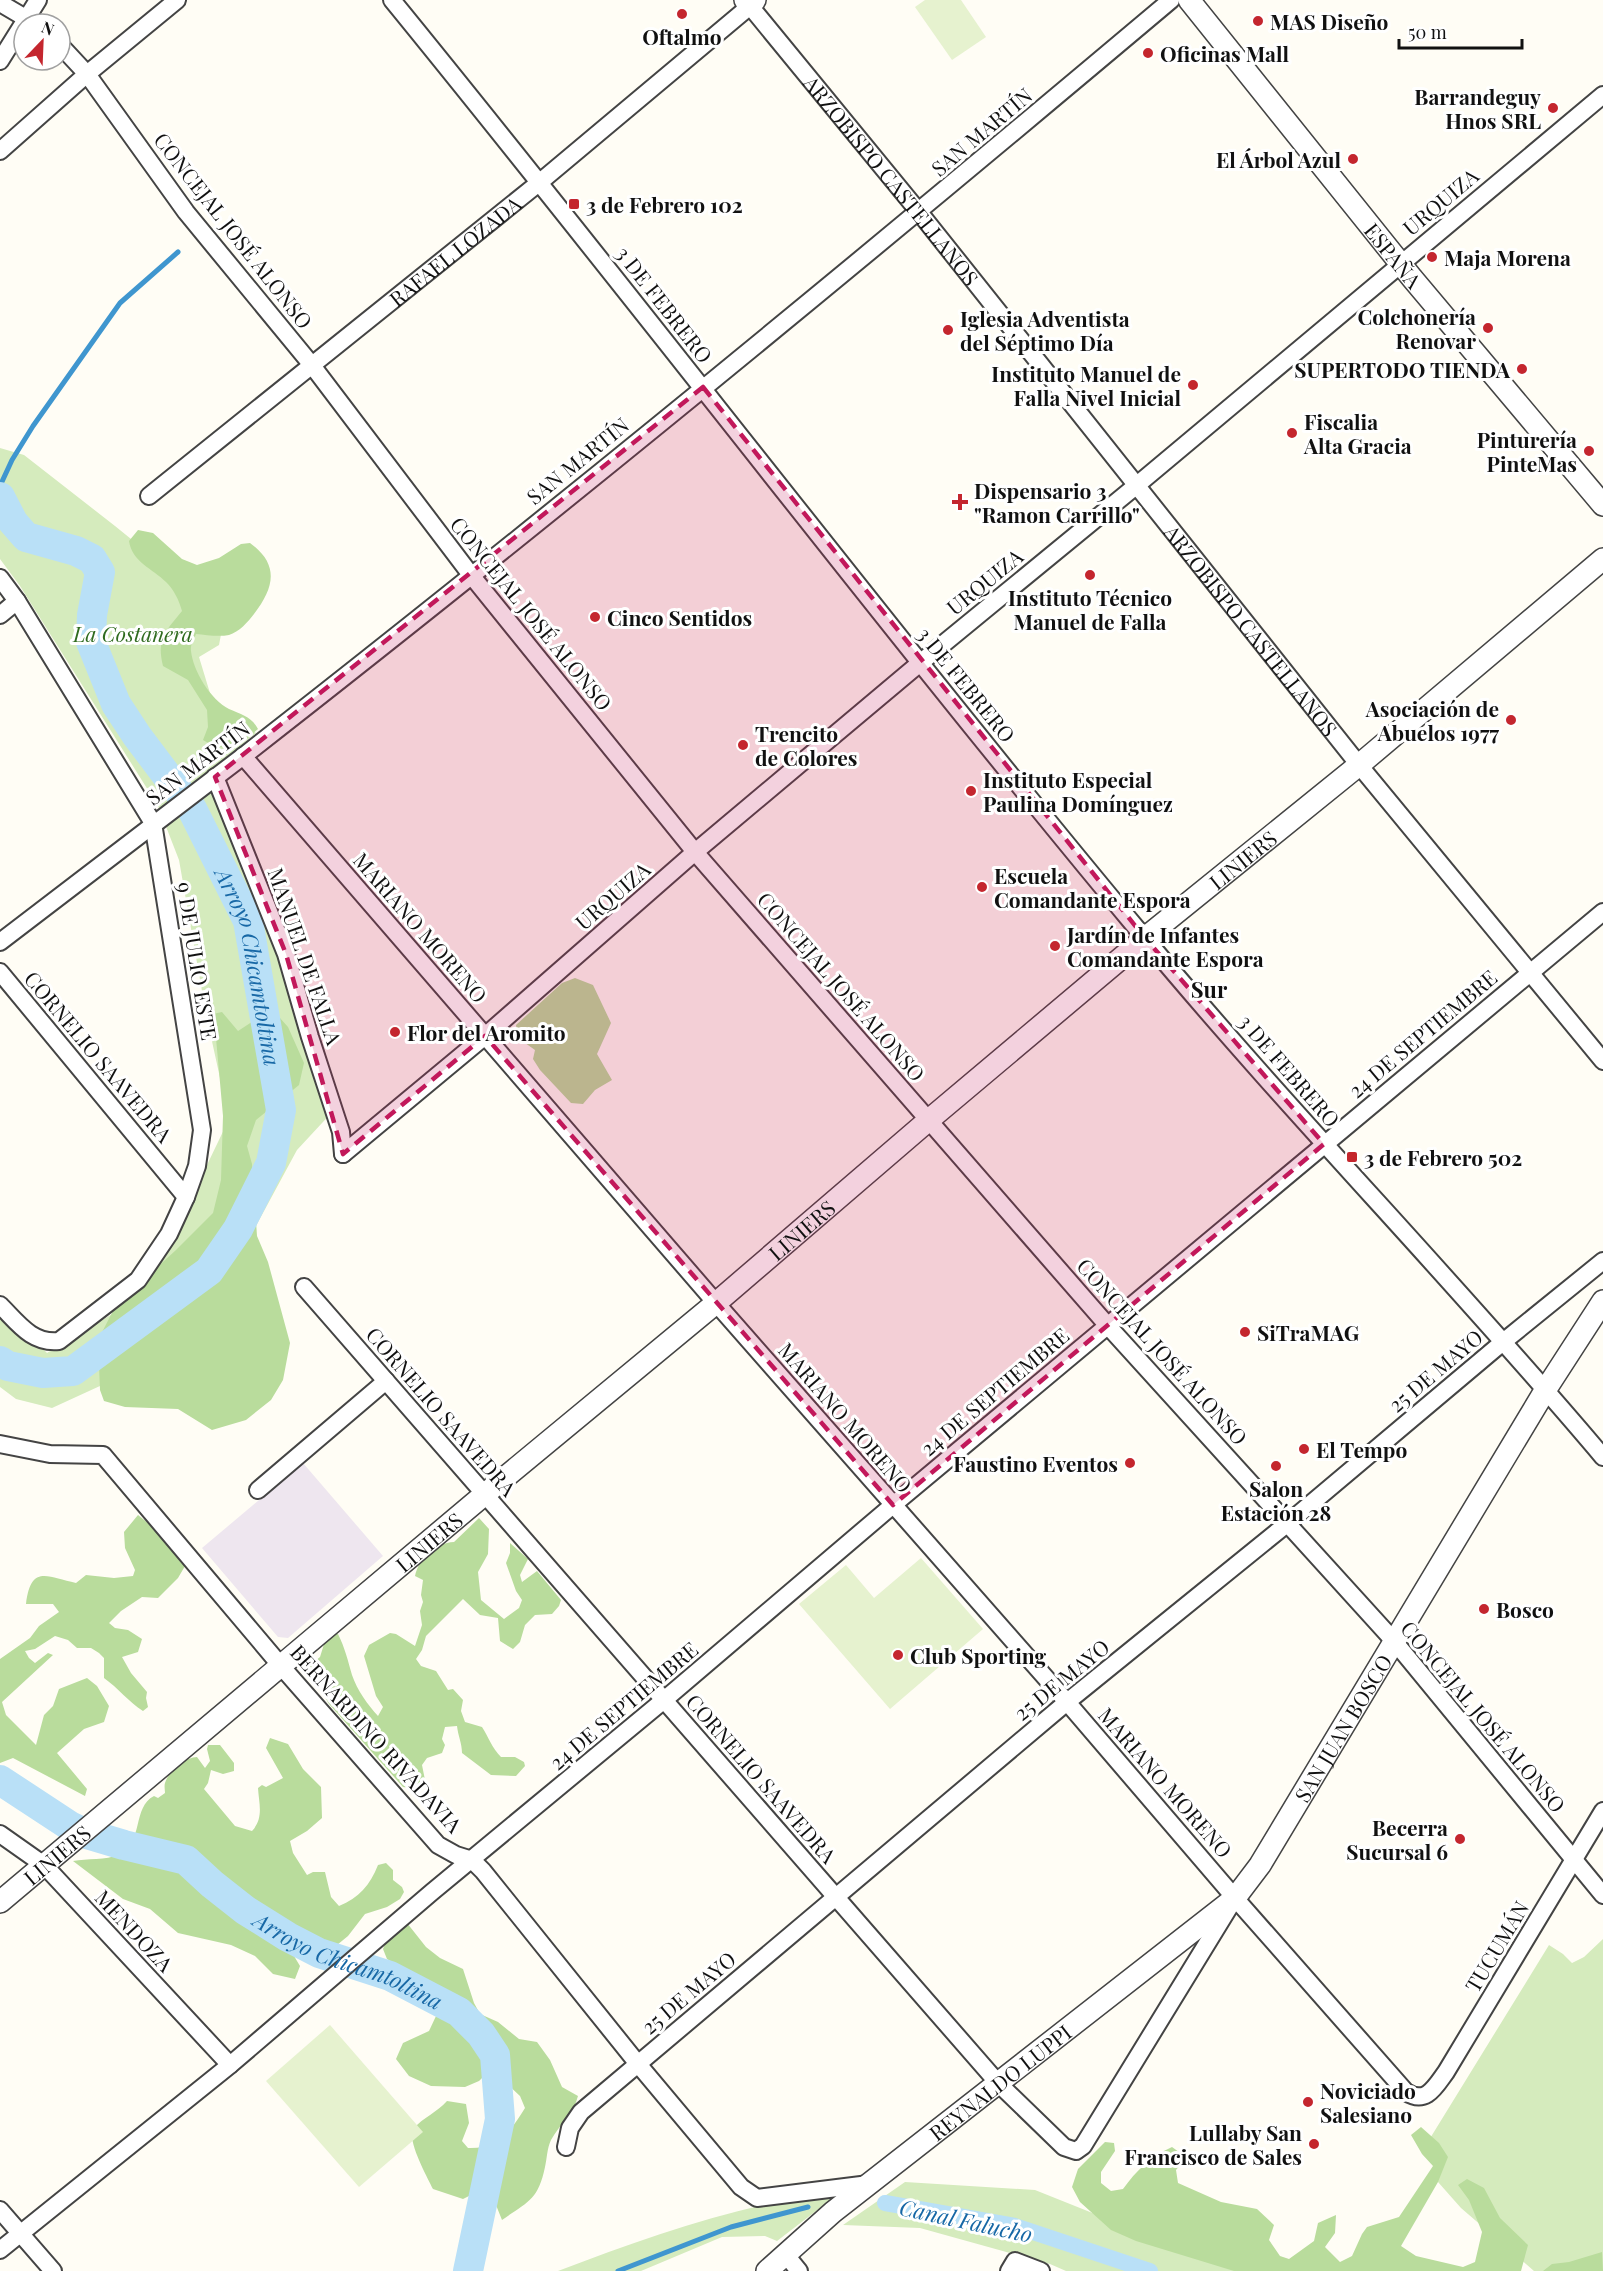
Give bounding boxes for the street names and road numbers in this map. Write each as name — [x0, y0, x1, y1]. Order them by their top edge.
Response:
street label: ARZOBISPO CASTELLANOS — [798, 68, 986, 291]
street label: SAN MARTÍN — [925, 80, 1037, 181]
street label: CONCEJAL JOSÉ ALONSO — [148, 126, 320, 334]
street label: URQUIZA — [1396, 161, 1484, 241]
street label: RAFAEL LOZADA — [383, 188, 527, 312]
street label: ESPAÑA — [1359, 217, 1429, 294]
street label: 3 DE FEBRERO — [611, 240, 719, 368]
street label: SAN MARTÍN — [520, 410, 634, 510]
street label: CONCEJAL JOSÉ ALONSO — [445, 510, 619, 716]
street label: ARZOBISPO CASTELLANOS — [1158, 518, 1344, 741]
street label: URQUIZA — [940, 541, 1029, 620]
street label: 3 DE FEBRERO — [912, 620, 1022, 748]
street label: SAN MARTÍN — [139, 714, 255, 810]
street label: LINIERS — [1203, 824, 1282, 895]
street label: MARIANO MORENO — [348, 846, 494, 1008]
street label: URQUIZA — [569, 854, 656, 935]
street label: MANUEL DE FALLA — [263, 864, 350, 1049]
street label: 9 DE JULIO ESTE — [172, 880, 224, 1042]
street label: CONCEJAL JOSÉ ALONSO — [752, 886, 932, 1086]
street label: 24 DE SEPTIEMBRE — [1342, 963, 1502, 1103]
street label: CORNELIO SAAVEDRA — [19, 964, 180, 1148]
street label: 3 DE FEBRERO — [1233, 1008, 1347, 1132]
street label: LINIERS — [762, 1193, 840, 1266]
street label: CONCEJAL JOSÉ ALONSO — [1072, 1252, 1254, 1450]
street label: CORNELIO SAAVEDRA — [361, 1320, 524, 1502]
street label: 24 DE SEPTIEMBRE — [914, 1321, 1074, 1461]
street label: 25 DE MAYO — [1382, 1322, 1488, 1418]
street label: MARIANO MORENO — [773, 1336, 919, 1498]
street label: LINIERS — [389, 1505, 468, 1578]
street label: CONCEJAL JOSÉ ALONSO — [1396, 1614, 1572, 1818]
street label: 25 DE MAYO — [1008, 1632, 1114, 1726]
street label: 24 DE SEPTIEMBRE — [543, 1635, 703, 1775]
street label: BERNARDINO RIVADAVIA — [285, 1638, 470, 1839]
street label: SAN JUAN BOSCO — [1287, 1649, 1398, 1807]
street label: CORNELIO SAAVEDRA — [681, 1687, 844, 1869]
street label: MARIANO MORENO — [1093, 1701, 1239, 1863]
street label: LINIERS — [17, 1818, 96, 1891]
street label: MENDOZA — [90, 1883, 181, 1978]
street label: TUCUMÁN — [1458, 1895, 1534, 1997]
street label: 25 DE MAYO — [635, 1944, 741, 2040]
street label: REYNALDO LUPPI — [923, 2018, 1076, 2146]

